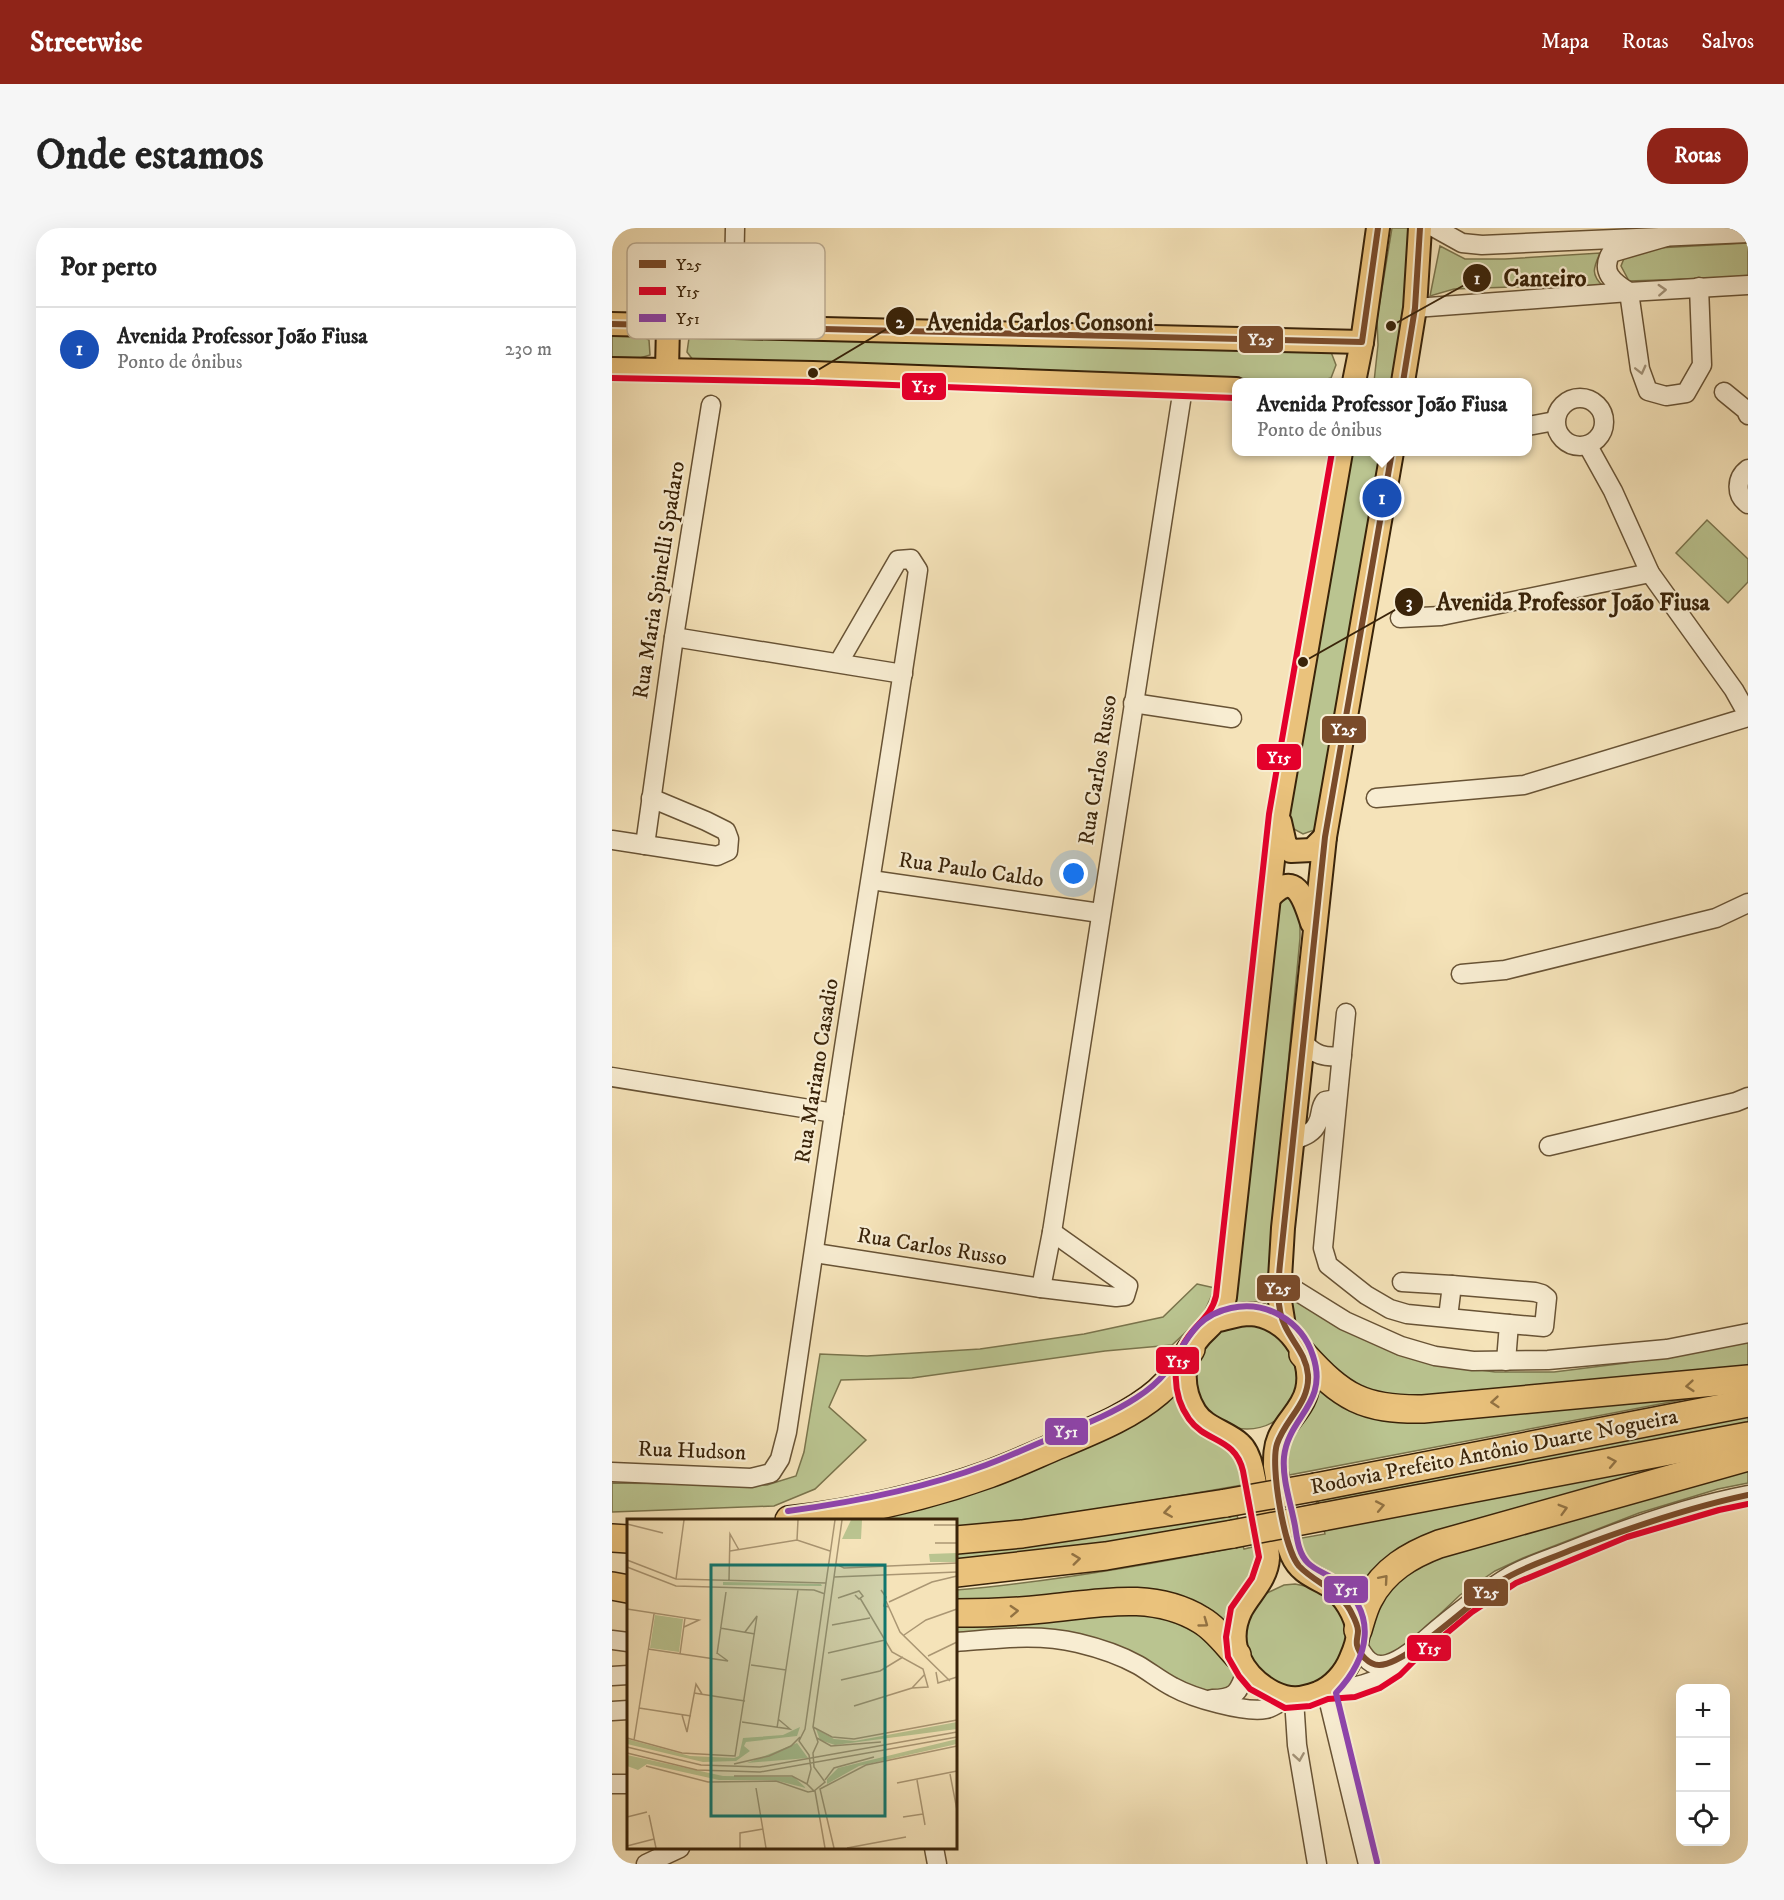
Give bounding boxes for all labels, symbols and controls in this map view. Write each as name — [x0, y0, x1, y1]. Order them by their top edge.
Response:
text: Streetwise — [30, 25, 142, 60]
text: Mapa — [1541, 29, 1589, 55]
text: Rotas — [1622, 29, 1669, 55]
text: Salvos — [1702, 29, 1754, 55]
button: Rotas — [1647, 128, 1748, 184]
text: Onde estamos — [36, 130, 264, 182]
legend — [627, 243, 825, 339]
text: Por perto — [60, 251, 157, 284]
text: Y25 — [676, 255, 702, 275]
callout: Canteiro — [1462, 257, 1599, 299]
text: Canteiro — [1504, 264, 1587, 294]
text: 1 — [1474, 268, 1481, 290]
text: Y15 — [676, 282, 700, 302]
one-way arrow — [1657, 283, 1666, 296]
callout: Avenida Carlos Consoni — [885, 300, 1166, 342]
text: Avenida Carlos Consoni — [926, 308, 1153, 338]
text: Y51 — [676, 309, 700, 329]
text: 2 — [896, 312, 906, 334]
text: Avenida Professor João Fiusa — [117, 323, 368, 350]
line badge: Y25 — [1238, 325, 1284, 354]
text: Y25 — [1247, 330, 1274, 350]
text: 1 — [76, 337, 83, 362]
text: 230 m — [505, 337, 552, 362]
text: Ponto de ônibus — [117, 350, 242, 375]
one-way arrow — [1634, 365, 1647, 375]
line badge: Y15 — [901, 372, 947, 401]
text: Y15 — [911, 377, 936, 397]
popup — [1232, 378, 1532, 456]
text: Avenida Professor João Fiusa — [1257, 391, 1507, 418]
text: Ponto de ônibus — [1257, 418, 1382, 443]
street label: Rua Maria Spinelli Spadaro — [627, 459, 691, 701]
pin: 1 — [1362, 476, 1402, 520]
callout: Avenida Professor João Fiusa — [1394, 581, 1722, 623]
text: Avenida Professor João Fiusa — [1435, 588, 1710, 618]
text: 3 — [1406, 592, 1413, 614]
street label: Rua Carlos Russo — [1073, 693, 1123, 847]
line badge: Y25 — [1321, 715, 1367, 744]
text: Y25 — [1330, 720, 1357, 740]
line badge: Y15 — [1256, 743, 1302, 771]
text: Y15 — [1266, 748, 1291, 768]
street label: Rua Paulo Caldo — [897, 846, 1045, 894]
your location — [1059, 859, 1088, 888]
street label: Rua Mariano Casadio — [789, 977, 845, 1165]
street label: Rua Carlos Russo — [855, 1222, 1009, 1272]
line badge: Y25 — [1256, 1274, 1301, 1302]
text: Y25 — [1264, 1279, 1291, 1299]
line badge: Y15 — [1155, 1346, 1200, 1375]
text: Y15 — [1165, 1352, 1190, 1372]
one-way arrow — [1685, 1379, 1694, 1392]
one-way arrow — [1491, 1395, 1500, 1408]
street label: Rodovia Prefeito Antônio Duarte Nogueira — [1308, 1403, 1681, 1501]
line badge: Y51 — [1044, 1417, 1089, 1446]
text: Y51 — [1053, 1422, 1078, 1442]
street label: Rua Hudson — [637, 1436, 747, 1466]
one-way arrow — [1607, 1456, 1617, 1469]
one-way arrow — [1374, 1500, 1384, 1513]
one-way arrow — [1557, 1504, 1568, 1516]
one-way arrow — [1164, 1505, 1173, 1517]
inset map — [627, 1519, 957, 1849]
one-way arrow — [1072, 1554, 1081, 1566]
line badge: Y51 — [1323, 1575, 1369, 1604]
one-way arrow — [1377, 1575, 1388, 1586]
line badge: Y25 — [1463, 1578, 1509, 1607]
text: Y51 — [1333, 1580, 1358, 1600]
text: Y25 — [1472, 1583, 1499, 1603]
one-way arrow — [1009, 1604, 1018, 1617]
one-way arrow — [1197, 1616, 1208, 1627]
line badge: Y15 — [1406, 1634, 1452, 1662]
text: Y15 — [1416, 1639, 1441, 1659]
map controls — [1676, 1684, 1730, 1846]
button: + — [1676, 1684, 1730, 1738]
button: − — [1676, 1738, 1730, 1792]
one-way arrow — [1292, 1752, 1305, 1762]
button: locate — [1676, 1792, 1730, 1846]

